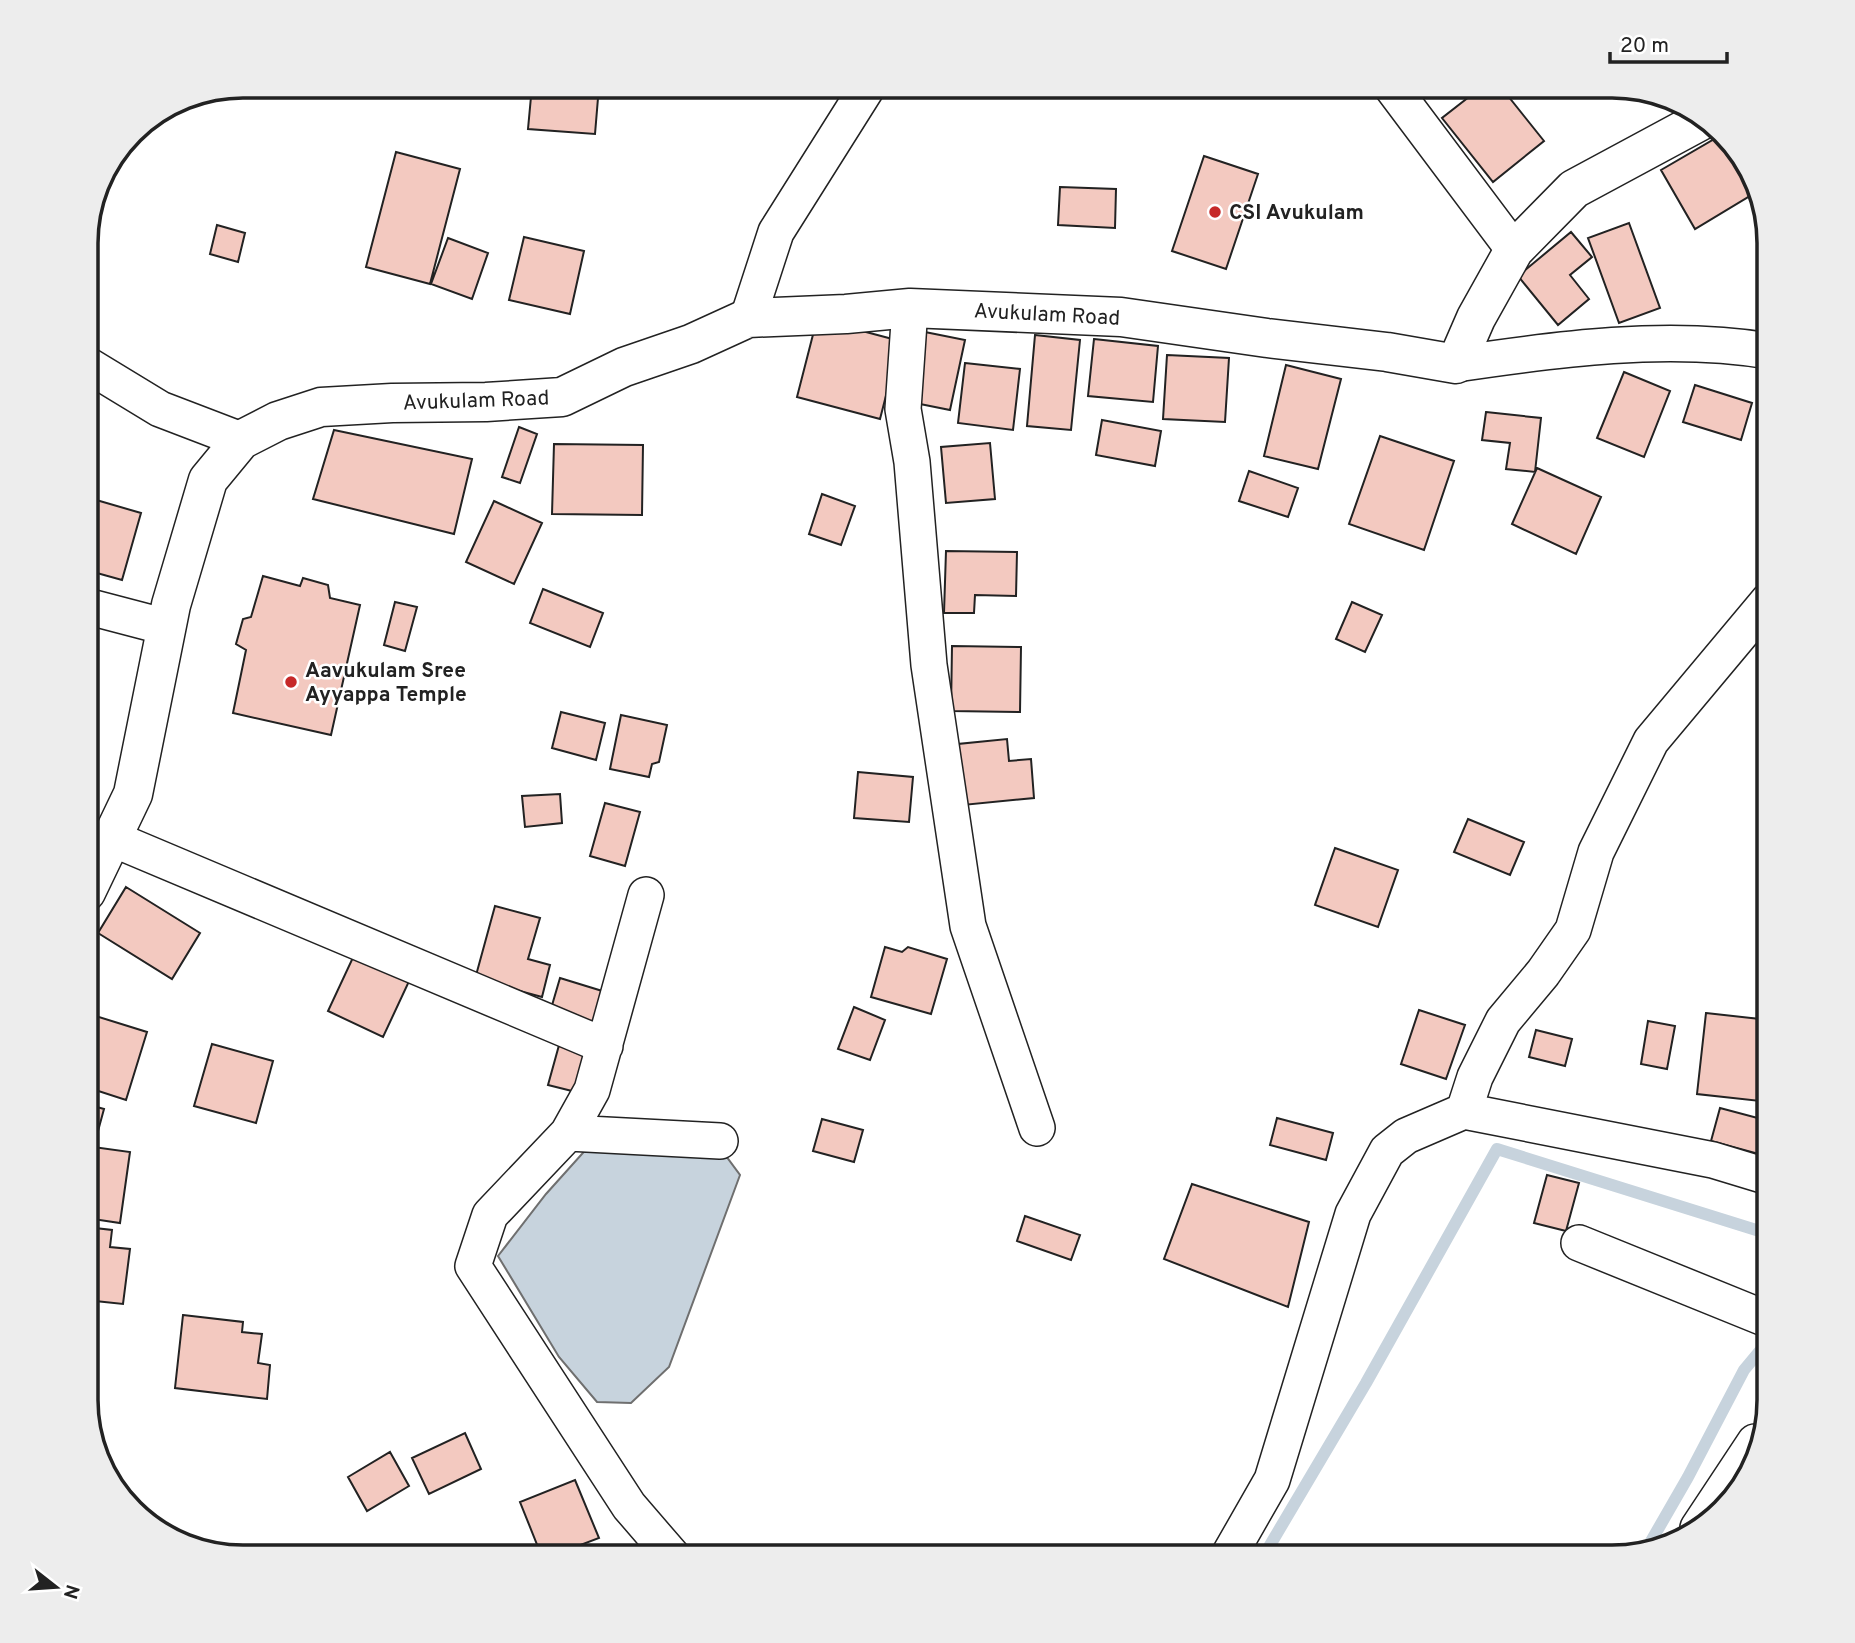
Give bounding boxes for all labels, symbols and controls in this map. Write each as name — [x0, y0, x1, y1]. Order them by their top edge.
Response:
scale bar — [1610, 21, 1727, 65]
text: 20 m — [1620, 33, 1669, 60]
place label: CSI Avukulam — [1229, 200, 1364, 227]
marker: CSI Avukulam — [1207, 204, 1223, 220]
street label: Avukulam Road — [973, 298, 1121, 333]
street label: Avukulam Road — [402, 385, 550, 418]
place label: Aavukulam Sree Ayyappa Temple — [305, 658, 467, 709]
marker: Aavukulam Sree Ayyappa Temple — [283, 674, 299, 690]
north arrow — [21, 1552, 91, 1622]
text: N — [57, 1581, 84, 1601]

